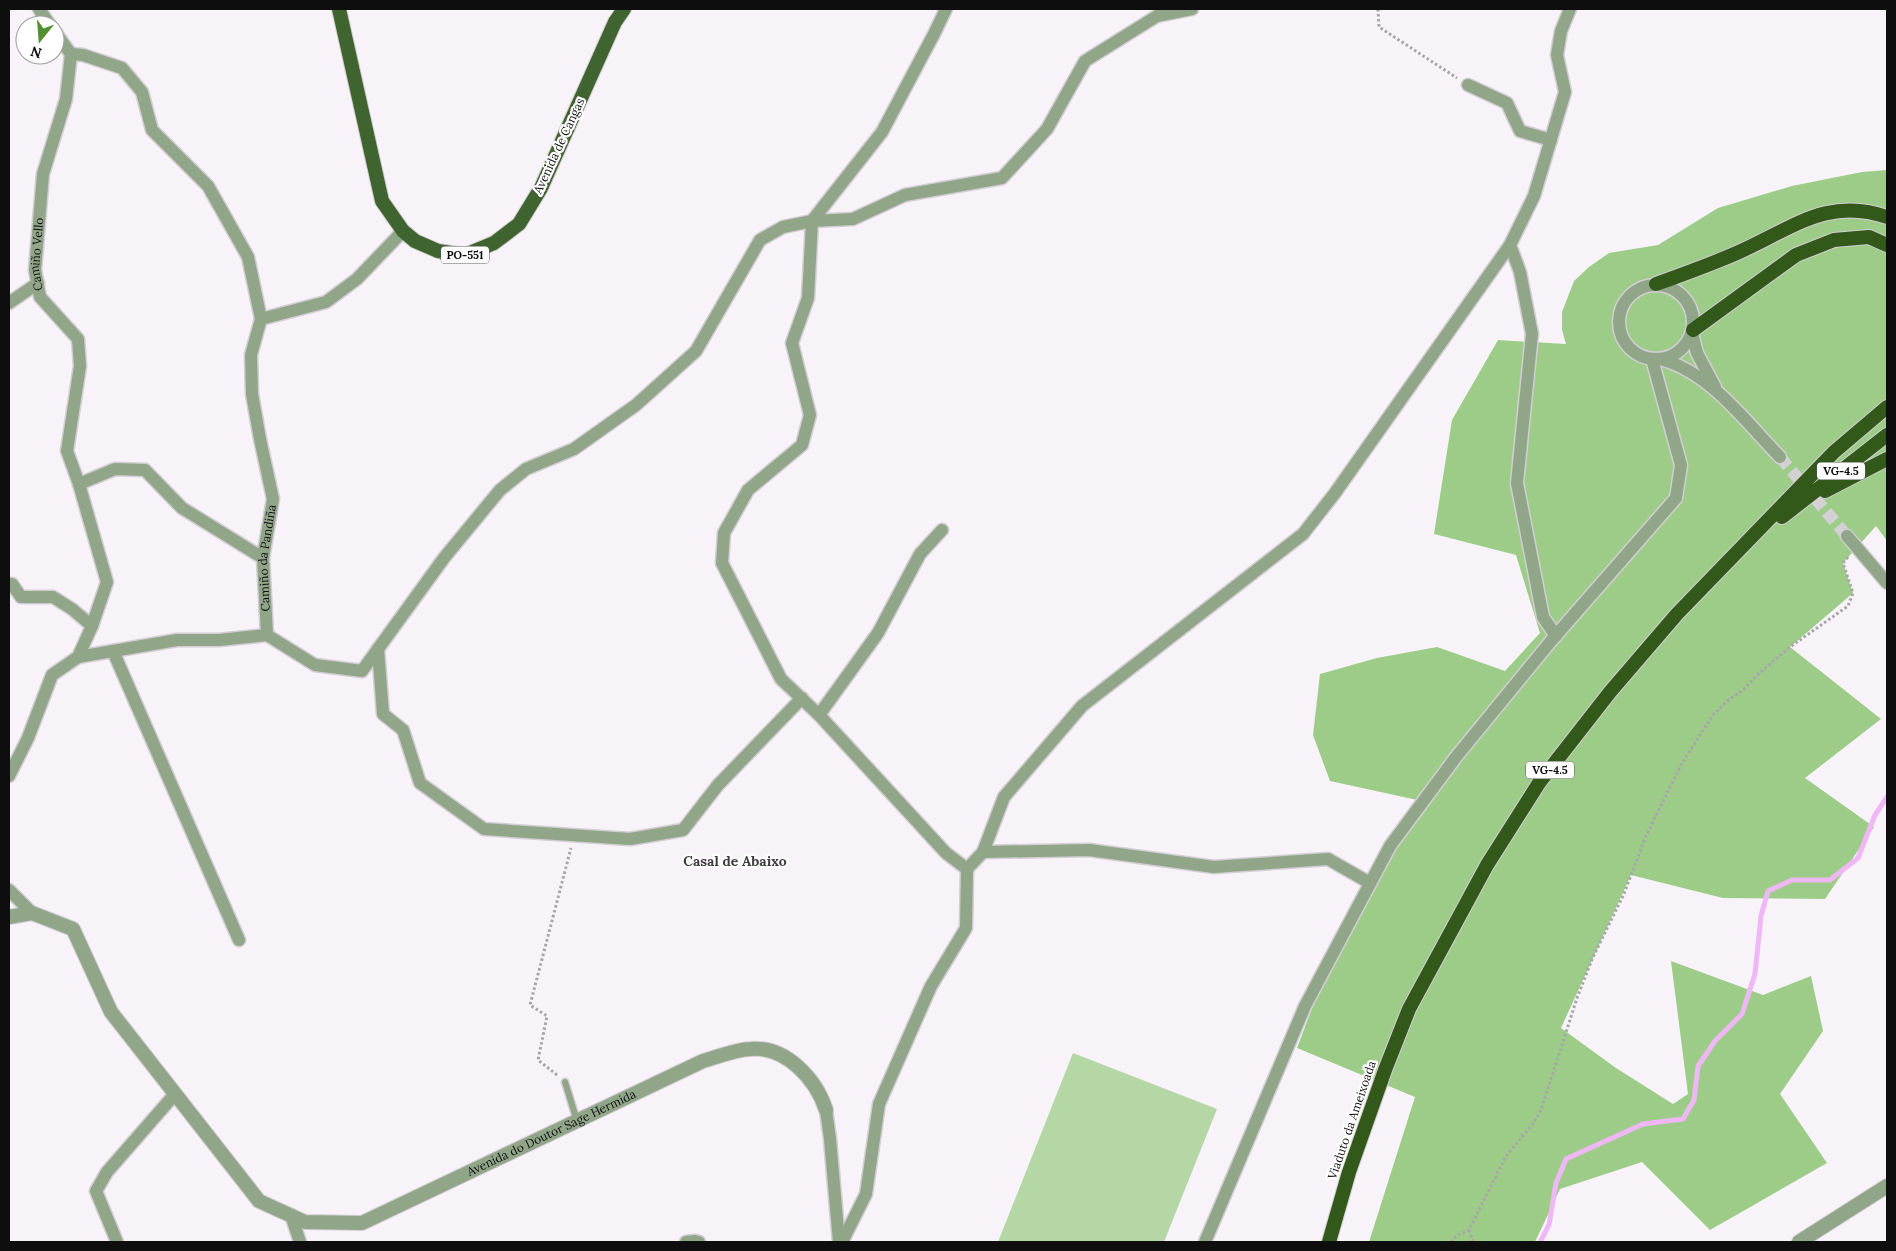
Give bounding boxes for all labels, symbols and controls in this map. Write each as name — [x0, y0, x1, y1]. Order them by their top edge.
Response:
north arrow — [15, 15, 65, 65]
text: N — [28, 42, 44, 63]
street label: Avenida de Cangas — [529, 95, 588, 197]
street label: Camiño Vello — [26, 217, 46, 292]
road number: PO-551 — [441, 246, 489, 264]
road number: VG-4.5 — [1817, 462, 1865, 480]
street label: Camiño da Pandiña — [255, 503, 279, 612]
road number: VG-4.5 — [1526, 762, 1574, 778]
district label: Casal de Abaixo — [683, 852, 787, 870]
street label: Viaduto da Ameixoada — [1324, 1059, 1379, 1182]
street label: Avenida do Doutor Sage Hermida — [463, 1086, 638, 1179]

